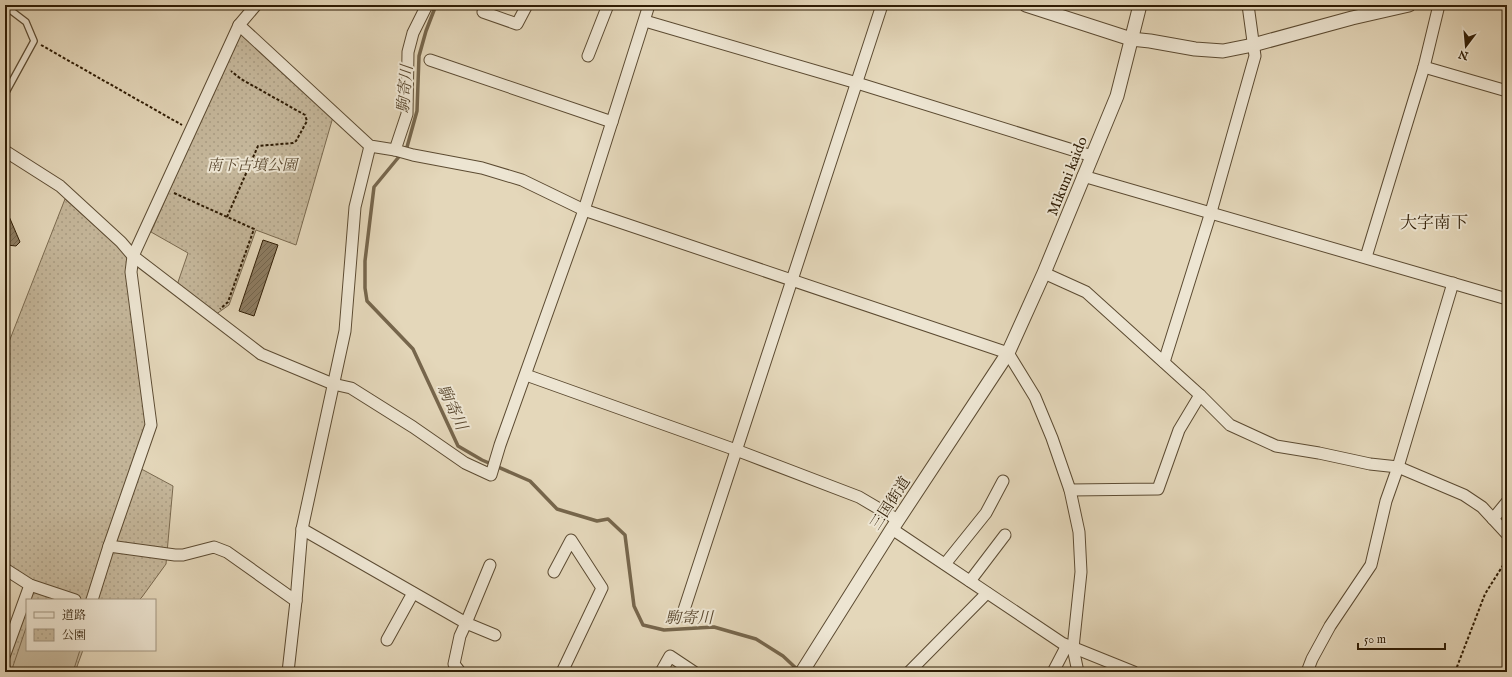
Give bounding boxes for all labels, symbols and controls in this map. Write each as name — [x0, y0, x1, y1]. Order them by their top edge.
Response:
north arrow — [1446, 26, 1486, 66]
text: N — [1457, 46, 1471, 63]
water label: 駒寄川 — [394, 62, 418, 114]
street label: Mikuni kaido — [1043, 134, 1092, 219]
park label: 南下古墳公園 — [207, 156, 300, 175]
district label: 大字南下 — [1400, 213, 1468, 234]
water label: 駒寄川 — [432, 382, 471, 436]
street label: 三国街道 — [866, 473, 915, 534]
legend — [26, 599, 156, 651]
text: 道路 — [62, 608, 86, 623]
water label: 駒寄川 — [665, 609, 715, 629]
scale bar — [1358, 625, 1445, 651]
text: 公園 — [62, 628, 86, 643]
text: 50 m — [1364, 632, 1386, 647]

